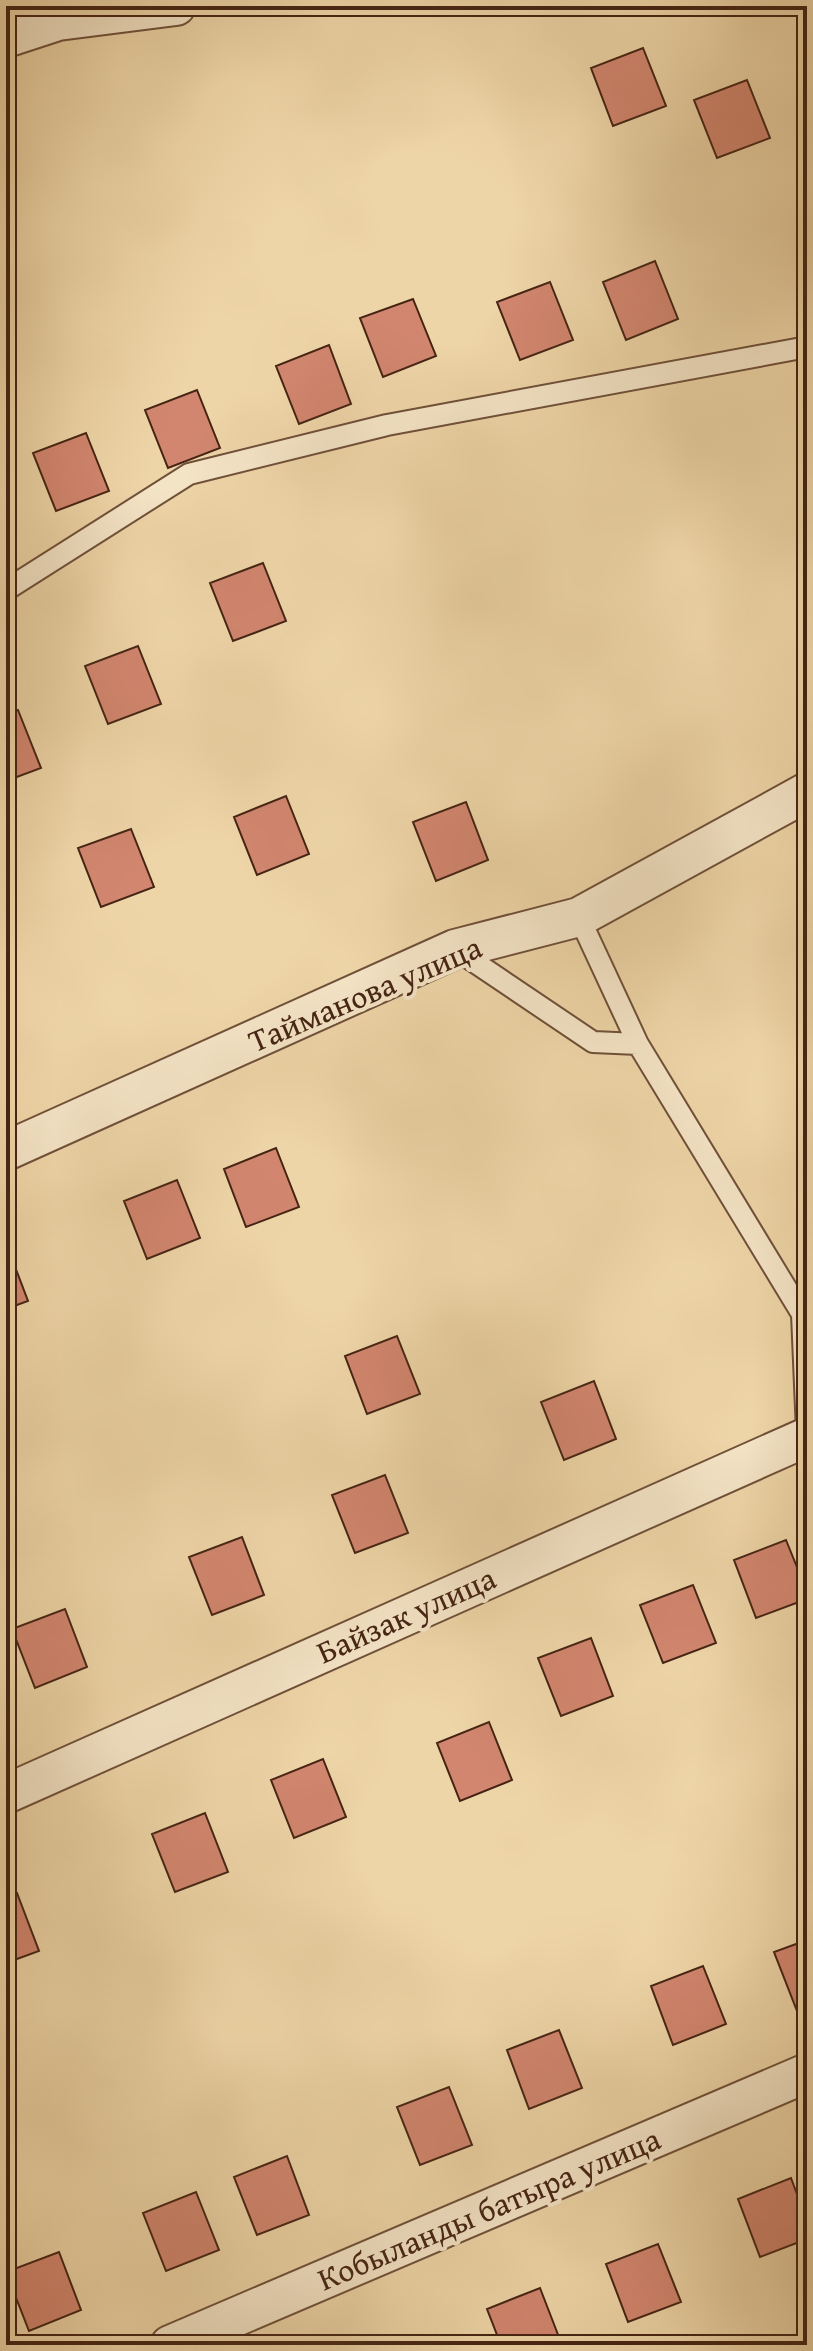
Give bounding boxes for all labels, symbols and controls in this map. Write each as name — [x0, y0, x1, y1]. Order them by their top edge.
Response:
street label: Тайманова улица — [241, 923, 490, 1064]
street label: Байзак улица — [309, 1554, 504, 1675]
street label: Кобыланды батыра улица — [310, 2115, 668, 2302]

